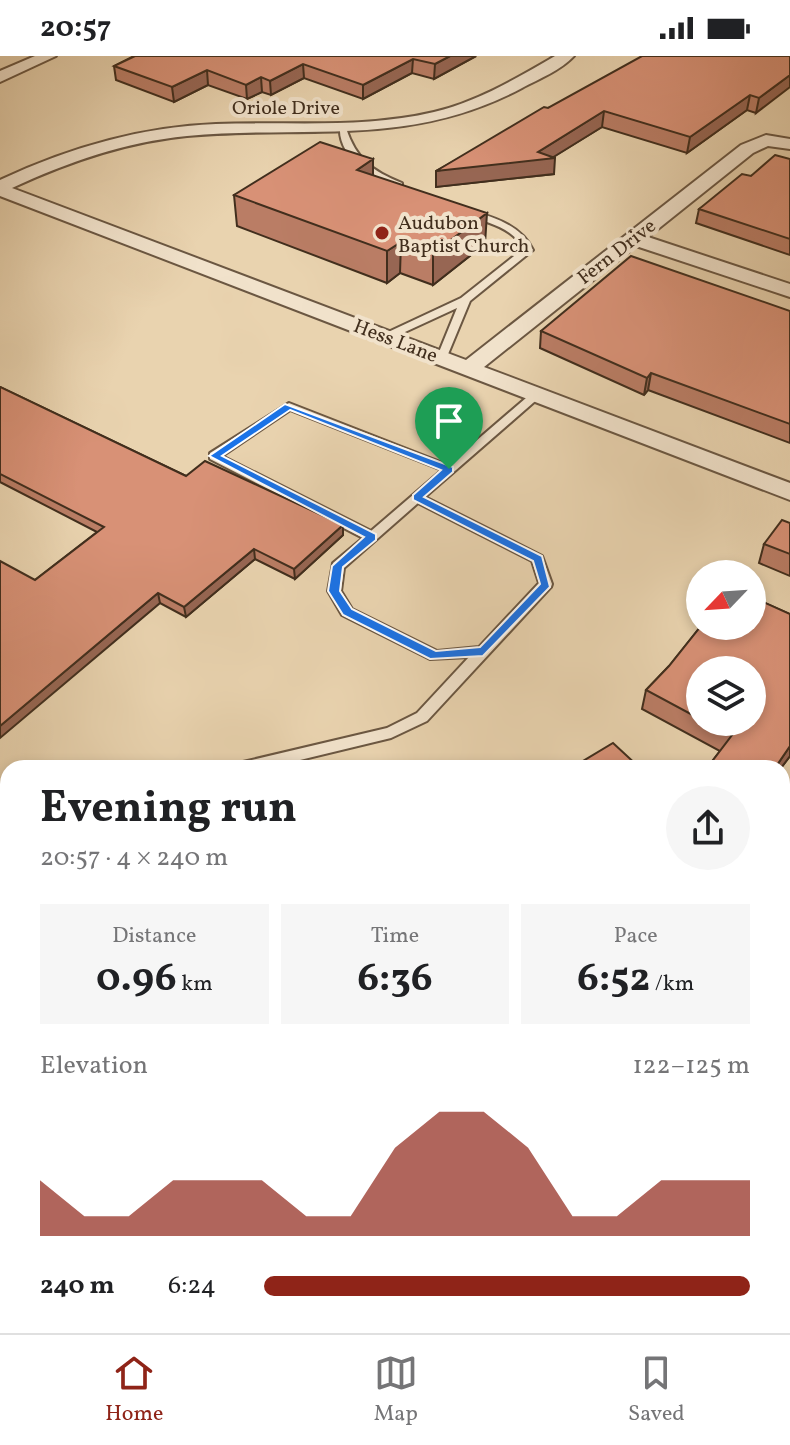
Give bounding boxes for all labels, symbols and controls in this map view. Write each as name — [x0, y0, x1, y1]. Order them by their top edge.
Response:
text: 20:57 — [40, 7, 111, 49]
street label: Oriole Drive — [232, 95, 340, 123]
place label: Audubon Baptist Church — [398, 210, 530, 261]
street label: Fern Drive — [572, 213, 662, 292]
marker: Audubon Baptist Church — [373, 224, 391, 242]
street label: Hess Lane — [349, 313, 441, 371]
pin — [415, 387, 483, 469]
icon: arrive — [427, 399, 471, 443]
north arrow — [686, 560, 766, 640]
map controls — [686, 560, 766, 736]
button: layers — [686, 656, 766, 736]
text: Evening run — [40, 779, 297, 840]
button: share — [666, 786, 750, 870]
text: 20:57 · 4 × 240 m — [40, 840, 228, 876]
text: Distance — [112, 921, 196, 952]
text: Time — [371, 921, 419, 952]
text: Pace — [614, 921, 658, 952]
text: 0.96 — [96, 952, 177, 1008]
text: 6:36 — [357, 952, 433, 1008]
text: 6:52 — [577, 952, 650, 1008]
text: km — [177, 969, 213, 1000]
text: /km — [650, 969, 694, 1000]
text: Elevation — [40, 1048, 148, 1084]
text: 122–125 m — [633, 1048, 750, 1084]
text: 240 m — [40, 1268, 115, 1304]
text: 6:24 — [168, 1268, 216, 1304]
tab: Home — [105, 1351, 163, 1430]
tab: Map — [374, 1351, 418, 1430]
tab: Saved — [628, 1351, 685, 1430]

